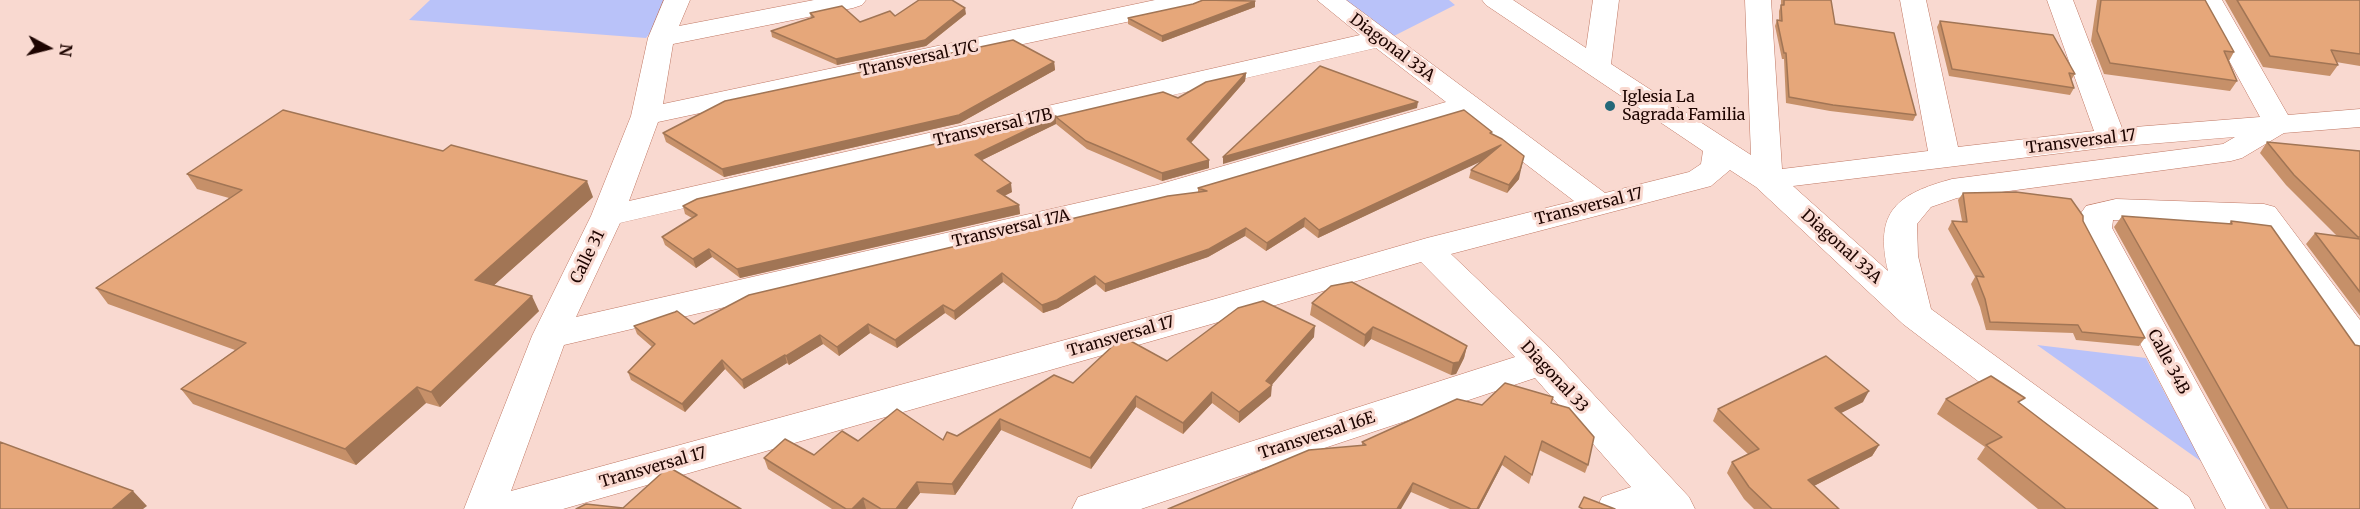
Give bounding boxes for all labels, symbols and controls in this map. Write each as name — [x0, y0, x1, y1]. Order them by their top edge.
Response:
street label: Diagonal 33A — [1346, 10, 1438, 86]
north arrow — [18, 18, 78, 78]
street label: Transversal 17C — [858, 37, 980, 81]
text: N — [55, 43, 77, 58]
place label: Iglesia La Sagrada Familia — [1622, 87, 1745, 125]
marker: Iglesia La Sagrada Familia — [1603, 99, 1617, 113]
street label: Transversal 17B — [932, 105, 1054, 151]
street label: Transversal 17 — [2025, 126, 2137, 158]
street label: Transversal 17 — [1533, 184, 1645, 230]
street label: Transversal 17A — [950, 206, 1072, 252]
street label: Diagonal 33A — [1797, 206, 1885, 288]
street label: Calle 31 — [567, 227, 609, 287]
street label: Transversal 17 — [1065, 313, 1177, 361]
street label: Calle 34B — [2143, 326, 2193, 398]
street label: Diagonal 33 — [1516, 337, 1592, 417]
street label: Transversal 16E — [1256, 408, 1378, 464]
street label: Transversal 17 — [597, 444, 709, 492]

